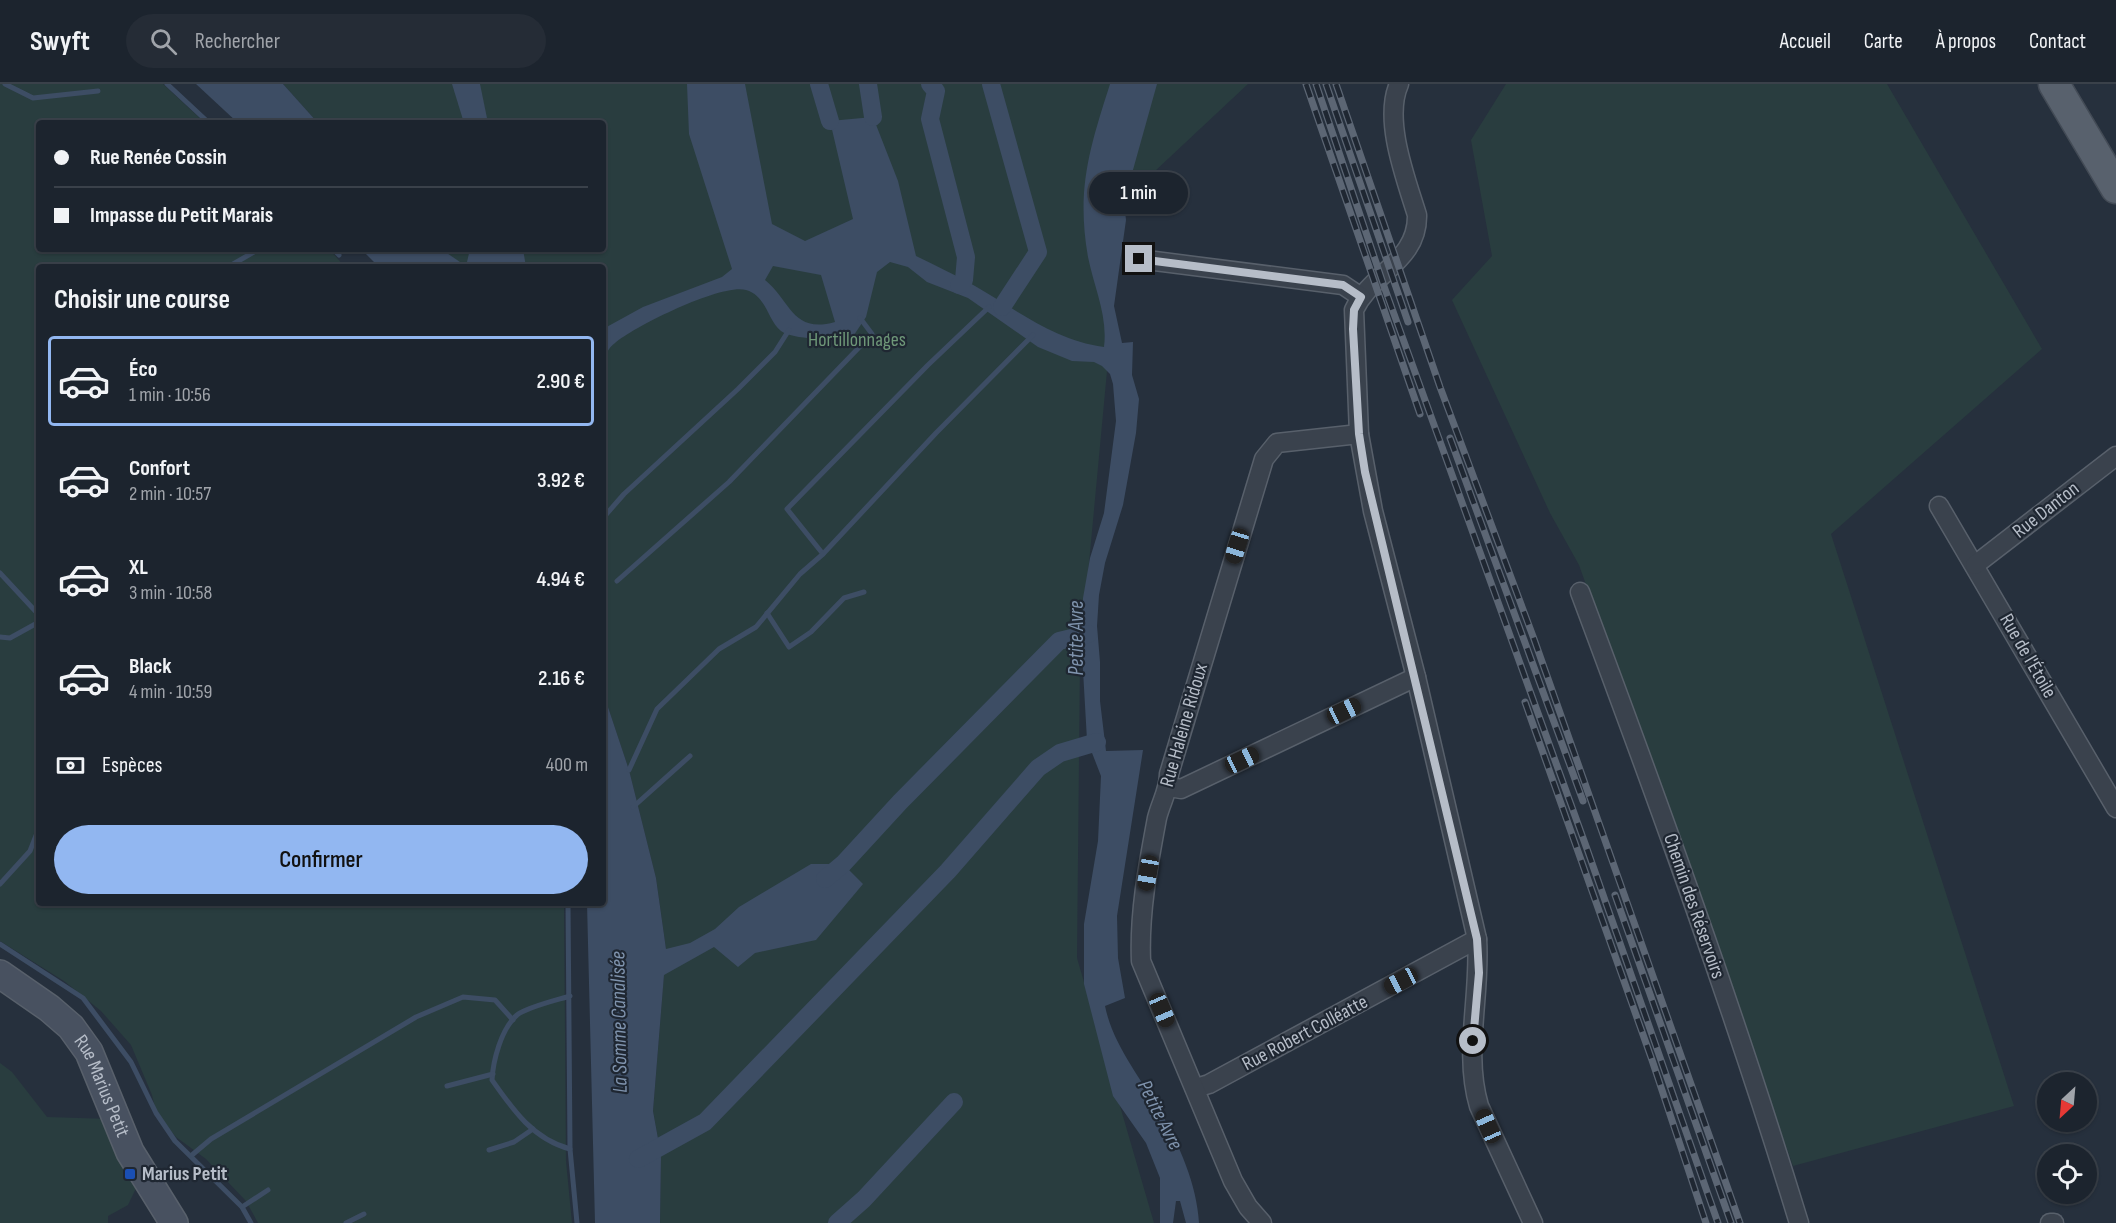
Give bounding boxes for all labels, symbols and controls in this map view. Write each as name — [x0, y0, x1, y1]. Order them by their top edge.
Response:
search box — [126, 14, 546, 68]
text: Swyft — [30, 25, 90, 58]
icon: search — [147, 25, 180, 58]
text: Rechercher — [195, 28, 280, 55]
text: Accueil — [1780, 29, 1831, 54]
text: Carte — [1864, 29, 1903, 54]
text: À propos — [1936, 29, 1996, 54]
text: Contact — [2029, 29, 2086, 54]
text: Rue Renée Cossin — [90, 144, 227, 171]
callout: 1 min — [1090, 172, 1188, 214]
text: 1 min — [1120, 181, 1157, 205]
text: Impasse du Petit Marais — [90, 202, 273, 229]
route end — [1125, 245, 1152, 272]
text: Choisir une course — [54, 284, 230, 316]
park label: Hortillonnages — [808, 328, 906, 352]
icon: car — [57, 354, 111, 408]
text: Éco — [129, 356, 157, 383]
text: 2.90 € — [536, 368, 585, 395]
text: 1 min · 10:56 — [129, 383, 211, 407]
icon: car — [57, 453, 111, 507]
text: Confort — [129, 455, 190, 482]
text: 3.92 € — [537, 467, 585, 494]
street label: Rue Danton — [2008, 477, 2084, 543]
text: 2 min · 10:57 — [129, 482, 211, 506]
car — [1223, 526, 1251, 566]
icon: car — [57, 552, 111, 606]
text: XL — [129, 554, 148, 581]
text: 4.94 € — [536, 566, 585, 593]
text: 3 min · 10:58 — [129, 581, 212, 605]
water label: Petite Avre — [1064, 601, 1089, 675]
street label: Rue de l'Étoile — [1994, 610, 2062, 702]
icon: car — [57, 651, 111, 705]
text: Black — [129, 653, 171, 680]
street label: Rue Haleine Ridoux — [1155, 660, 1213, 790]
text: 2.16 € — [538, 665, 585, 692]
text: 4 min · 10:59 — [129, 680, 212, 704]
car — [1324, 695, 1364, 727]
car — [1222, 744, 1262, 776]
icon: cash — [54, 749, 87, 782]
text: Espèces — [102, 752, 162, 779]
text: 400 m — [546, 753, 588, 777]
button: Confirmer — [54, 825, 588, 894]
street label: Chemin des Réservoirs — [1658, 830, 1730, 982]
car — [1136, 854, 1160, 892]
water label: La Somme Canalisée — [605, 951, 633, 1093]
car — [1381, 965, 1421, 997]
car — [1147, 990, 1177, 1030]
street label: Rue Robert Colléatte — [1238, 990, 1372, 1076]
route start — [1459, 1027, 1486, 1054]
street label: Rue Marius Petit — [69, 1030, 135, 1141]
north arrow — [2037, 1072, 2097, 1132]
map controls — [2037, 1072, 2097, 1204]
water label: Petite Avre — [1132, 1076, 1188, 1154]
car — [1472, 1106, 1504, 1146]
button: locate — [2037, 1144, 2097, 1204]
place label: Marius Petit — [142, 1162, 228, 1186]
marker: Marius Petit — [123, 1167, 137, 1181]

